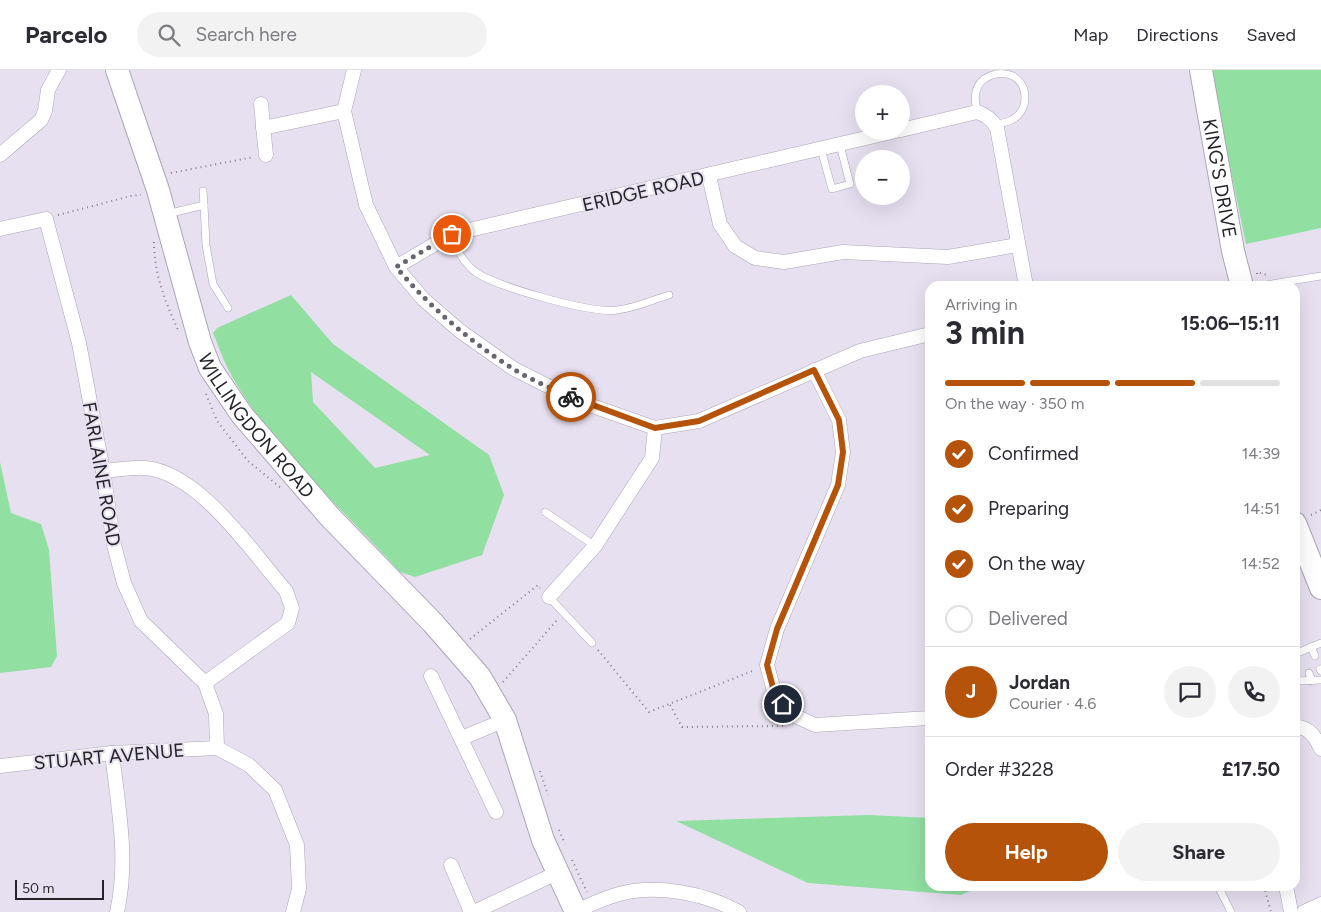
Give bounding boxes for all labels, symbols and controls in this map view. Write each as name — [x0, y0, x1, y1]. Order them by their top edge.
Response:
search box — [137, 12, 487, 57]
text: Parcelo — [25, 20, 107, 49]
icon: search — [155, 21, 183, 49]
text: Search here — [195, 23, 297, 46]
text: Map — [1073, 24, 1108, 46]
text: Directions — [1136, 24, 1218, 46]
text: Saved — [1246, 24, 1296, 46]
map controls — [855, 85, 910, 205]
button: + — [855, 85, 910, 140]
street label: KING'S DRIVE — [1198, 117, 1241, 240]
button: − — [855, 150, 910, 205]
street label: ERIDGE ROAD — [580, 166, 706, 217]
pin — [431, 213, 473, 255]
icon: bag — [438, 220, 466, 248]
text: Arriving in — [945, 295, 1017, 314]
text: 15:06–15:11 — [1181, 312, 1280, 335]
text: 3 min — [945, 314, 1025, 352]
street label: WILLINGDON ROAD — [193, 350, 319, 503]
courier — [546, 372, 596, 422]
icon: bike — [557, 383, 585, 411]
text: On the way · 350 m — [945, 394, 1084, 413]
street label: FARLAINE ROAD — [77, 400, 126, 548]
icon: check — [945, 440, 973, 468]
text: Confirmed — [988, 442, 1079, 465]
text: 14:39 — [1242, 444, 1280, 463]
icon: check — [945, 495, 973, 523]
text: Preparing — [988, 497, 1069, 520]
text: 14:51 — [1244, 499, 1280, 518]
icon: check — [945, 550, 973, 578]
text: On the way — [988, 552, 1085, 575]
text: 14:52 — [1241, 554, 1280, 573]
text: Delivered — [988, 607, 1068, 630]
button: chat — [1164, 666, 1216, 718]
button: phone — [1228, 666, 1280, 718]
text: Jordan — [1009, 671, 1070, 694]
text: J — [966, 680, 976, 703]
pin — [762, 683, 804, 725]
icon: home — [769, 690, 797, 718]
text: Courier · 4.6 — [1009, 694, 1096, 713]
street label: STUART AVENUE — [33, 738, 185, 775]
text: Order #3228 — [945, 758, 1054, 781]
text: £17.50 — [1222, 758, 1280, 781]
button: Help — [945, 823, 1108, 881]
button: Share — [1118, 823, 1280, 881]
scale bar — [15, 877, 104, 900]
text: 50 m — [22, 880, 54, 897]

